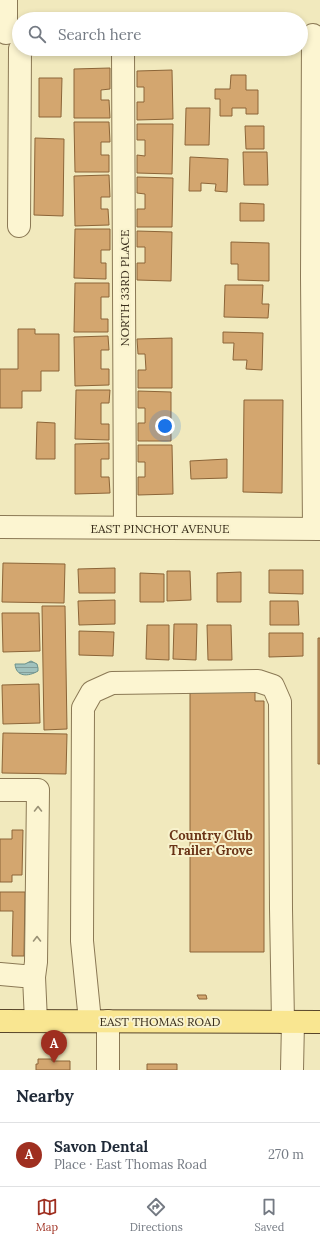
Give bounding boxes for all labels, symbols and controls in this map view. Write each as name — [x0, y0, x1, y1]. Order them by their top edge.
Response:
search box — [12, 12, 308, 56]
icon: search — [26, 23, 48, 45]
text: Search here — [58, 25, 141, 44]
street label: NORTH 33RD PLACE — [117, 230, 132, 346]
your location — [155, 416, 175, 436]
street label: EAST PINCHOT AVENUE — [91, 521, 229, 536]
one-way arrow — [34, 806, 42, 812]
district label: Country Club Trailer Grove — [169, 827, 253, 859]
one-way arrow — [33, 936, 41, 942]
street label: EAST THOMAS ROAD — [100, 1014, 220, 1029]
pin: A — [41, 1030, 67, 1063]
text: Nearby — [16, 1085, 74, 1107]
text: Savon Dental — [54, 1137, 148, 1156]
text: A — [25, 1146, 33, 1163]
text: 270 m — [268, 1146, 304, 1163]
text: Place · East Thomas Road — [54, 1156, 207, 1173]
tab: Map — [36, 1196, 58, 1234]
tab: Directions — [130, 1196, 183, 1234]
tab: Saved — [254, 1196, 284, 1234]

